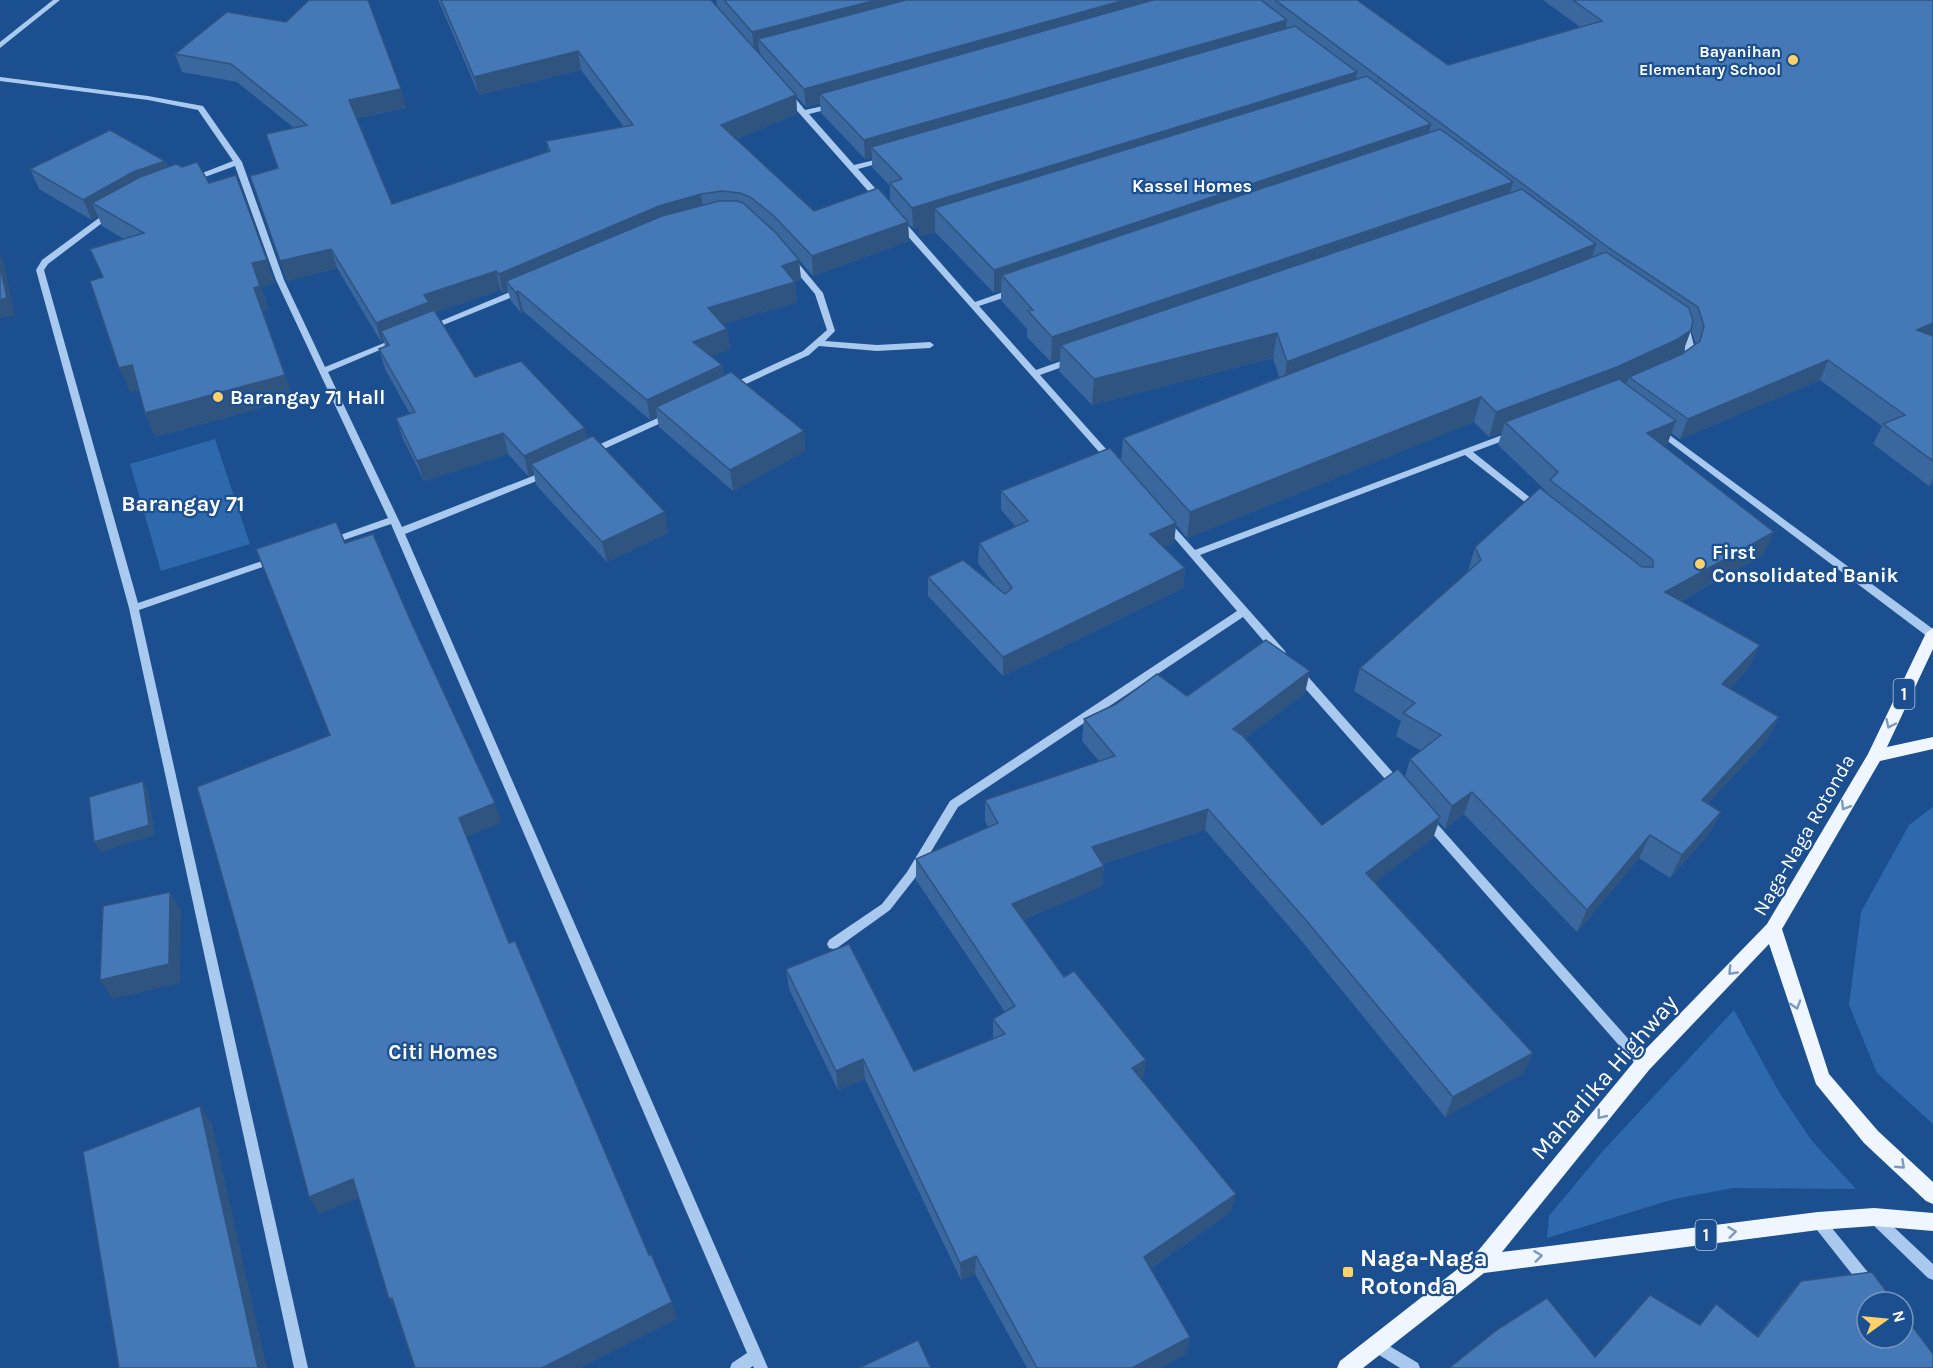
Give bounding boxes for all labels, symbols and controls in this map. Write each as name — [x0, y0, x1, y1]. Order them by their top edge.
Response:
place label: Bayanihan Elementary School — [1639, 42, 1781, 79]
marker: Bayanihan Elementary School — [1786, 53, 1800, 67]
district label: Kassel Homes — [1132, 175, 1252, 197]
place label: Barangay 71 Hall — [230, 386, 385, 409]
marker: Barangay 71 Hall — [211, 390, 225, 404]
district label: Barangay 71 — [121, 491, 245, 517]
place label: First Consolidated Banik — [1712, 541, 1898, 587]
marker: First Consolidated Banik — [1693, 557, 1707, 571]
road number: 1 — [1894, 679, 1914, 709]
one-way arrow — [1886, 717, 1898, 728]
street label: Naga-Naga Rotonda — [1748, 750, 1860, 920]
one-way arrow — [1841, 800, 1853, 810]
one-way arrow — [1729, 964, 1740, 975]
street label: Maharlika Highway — [1525, 989, 1683, 1165]
one-way arrow — [1789, 999, 1802, 1010]
district label: Citi Homes — [388, 1040, 498, 1064]
one-way arrow — [1597, 1108, 1608, 1119]
one-way arrow — [1894, 1158, 1905, 1169]
road number: 1 — [1696, 1220, 1716, 1250]
one-way arrow — [1727, 1226, 1736, 1239]
place label: Naga-Naga Rotonda — [1360, 1244, 1487, 1300]
one-way arrow — [1534, 1251, 1543, 1263]
marker: Naga-Naga Rotonda — [1341, 1265, 1355, 1279]
north arrow — [1855, 1290, 1915, 1350]
text: N — [1888, 1308, 1910, 1324]

